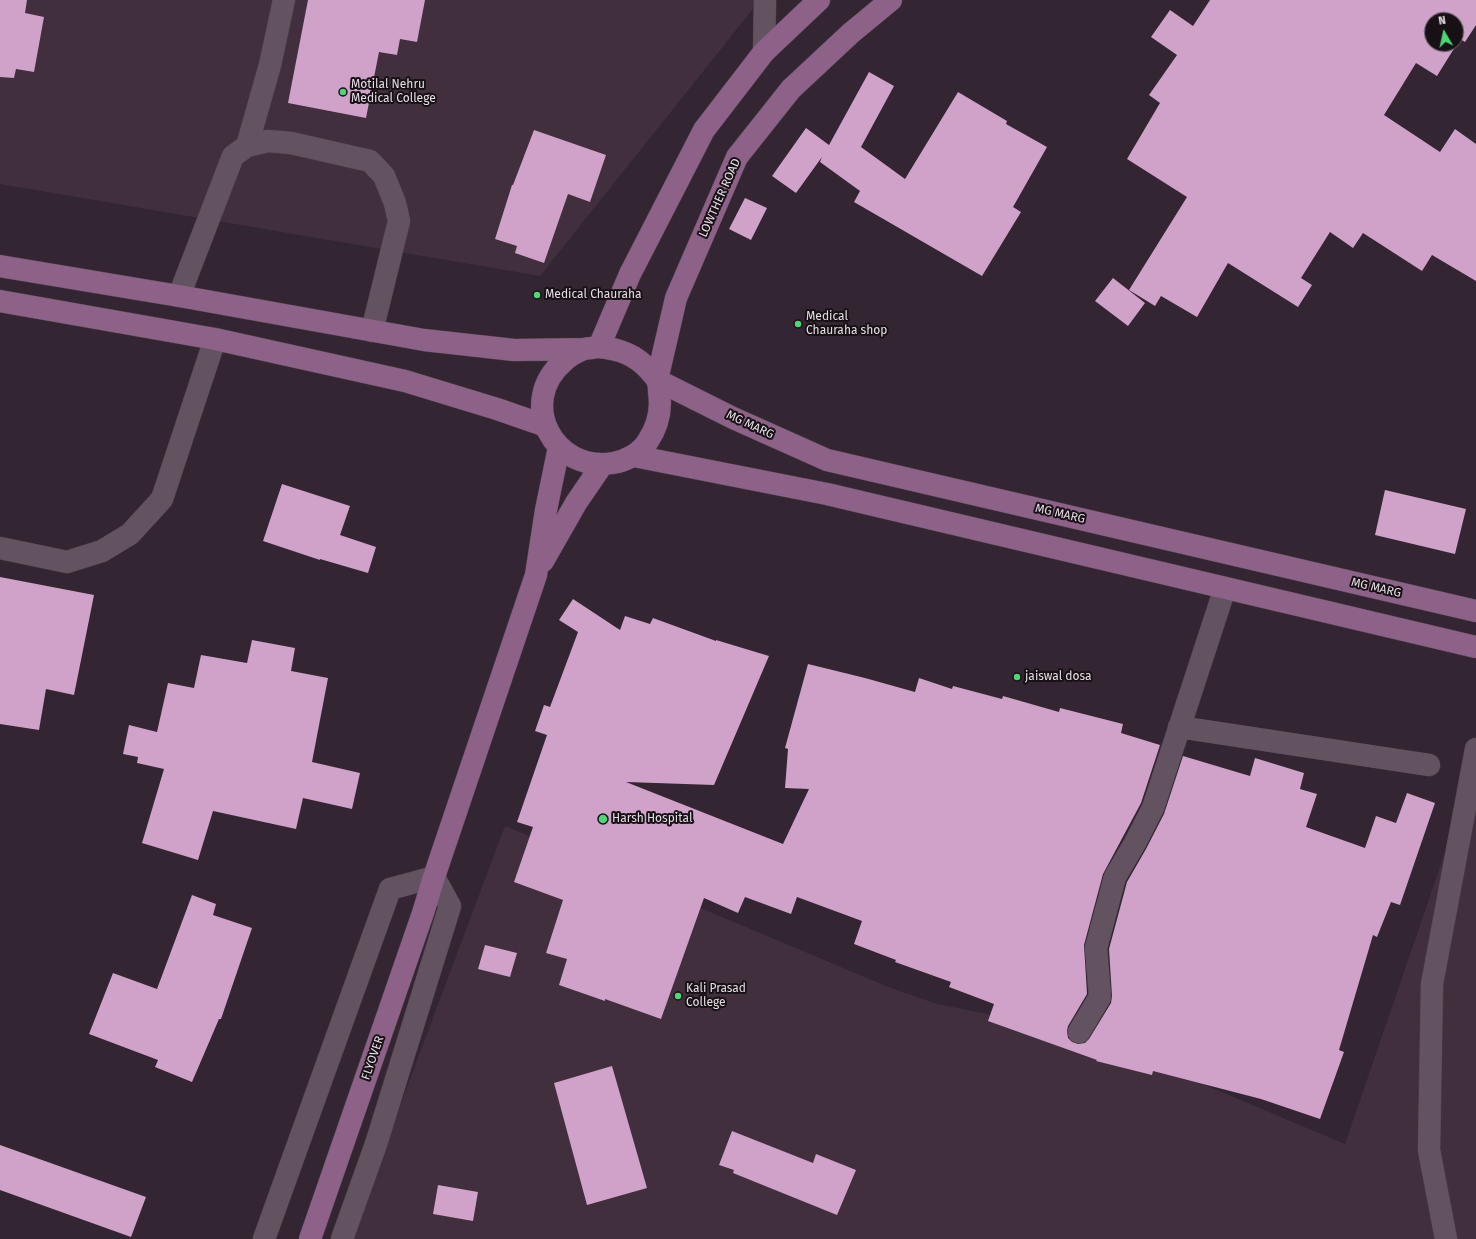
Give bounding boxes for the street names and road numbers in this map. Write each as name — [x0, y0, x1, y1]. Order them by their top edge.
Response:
street label: LOWTHER ROAD — [696, 156, 744, 240]
street label: MG MARG — [724, 408, 776, 442]
street label: MG MARG — [1034, 501, 1086, 527]
street label: MG MARG — [1350, 575, 1402, 601]
street label: FLYOVER — [359, 1034, 387, 1082]

